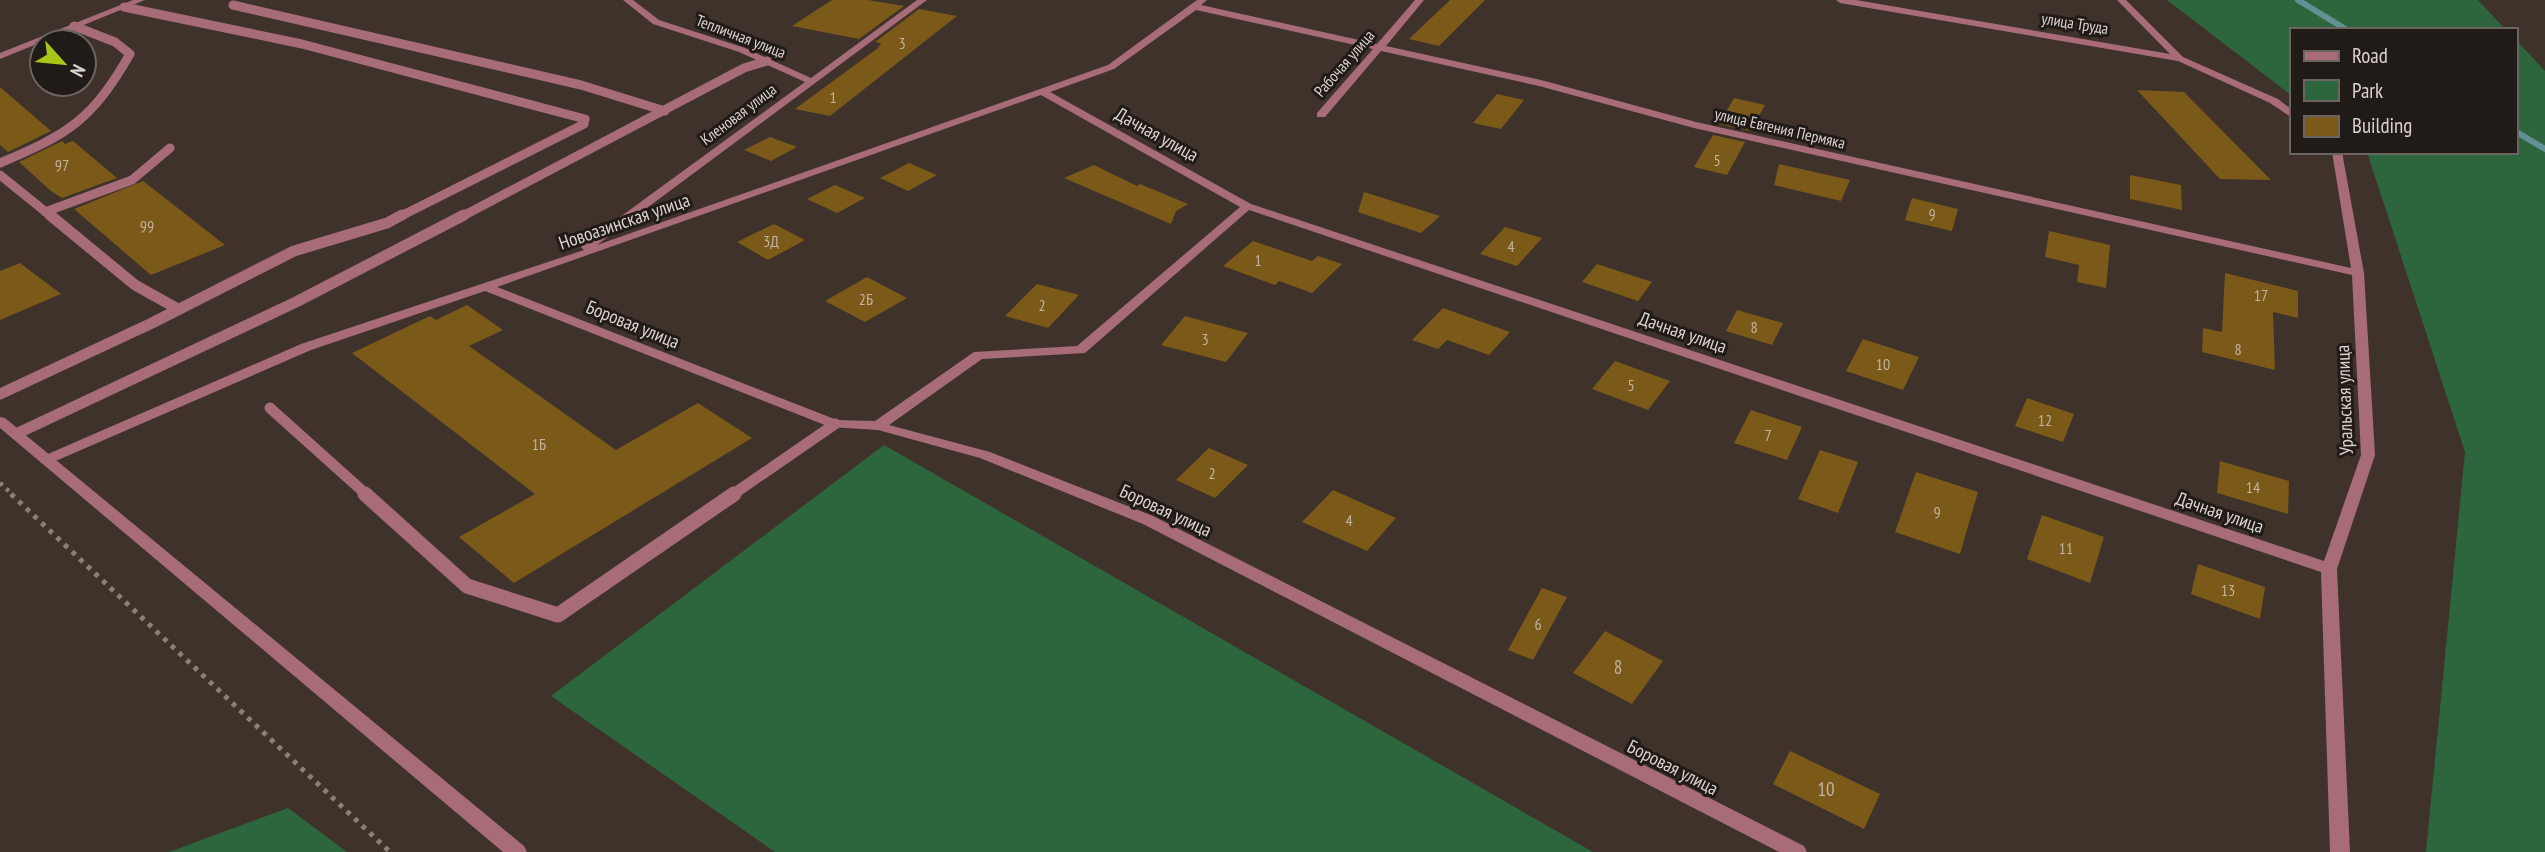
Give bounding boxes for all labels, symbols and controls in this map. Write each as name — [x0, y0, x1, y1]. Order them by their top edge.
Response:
street label: улица Труда — [2040, 8, 2110, 38]
street label: Тепличная улица — [693, 10, 789, 62]
street label: Рабочая улица — [1310, 25, 1378, 101]
north arrow — [28, 28, 98, 98]
legend — [2290, 28, 2517, 154]
house number: 3 — [898, 33, 906, 53]
text: Road — [2352, 42, 2388, 69]
text: N — [65, 61, 91, 81]
text: Park — [2352, 77, 2383, 104]
street label: Кленовая улица — [696, 79, 780, 149]
house number: 1 — [829, 87, 837, 107]
street label: Дачная улица — [1111, 101, 1203, 167]
street label: улица Евгения Пермяка — [1713, 103, 1847, 153]
text: Building — [2352, 112, 2412, 139]
house number: 5 — [1713, 150, 1721, 170]
house number: 97 — [55, 155, 69, 175]
street label: Новоазинская улица — [555, 187, 693, 255]
house number: 9 — [1928, 204, 1936, 224]
house number: 99 — [140, 216, 154, 236]
house number: 3Д — [763, 231, 779, 251]
house number: 4 — [1507, 236, 1515, 256]
house number: 1 — [1254, 250, 1262, 270]
house number: 17 — [2254, 285, 2268, 305]
house number: 2Б — [859, 289, 873, 309]
street label: Боровая улица — [583, 294, 683, 354]
house number: 2 — [1038, 295, 1046, 315]
street label: Дачная улица — [1636, 306, 1730, 358]
house number: 8 — [1750, 317, 1758, 337]
house number: 3 — [1201, 329, 1209, 349]
house number: 8 — [2234, 339, 2242, 359]
street label: Уральская улица — [2330, 344, 2358, 456]
house number: 10 — [1876, 354, 1890, 374]
house number: 5 — [1627, 375, 1635, 395]
house number: 12 — [2038, 410, 2052, 430]
house number: 7 — [1764, 425, 1772, 445]
house number: 1Б — [532, 434, 546, 454]
house number: 2 — [1208, 463, 1216, 483]
house number: 14 — [2246, 477, 2260, 497]
street label: Боровая улица — [1116, 478, 1216, 542]
street label: Дачная улица — [2173, 486, 2267, 538]
house number: 9 — [1933, 502, 1941, 522]
house number: 4 — [1345, 510, 1353, 530]
house number: 11 — [2059, 538, 2073, 558]
house number: 13 — [2221, 580, 2235, 600]
house number: 6 — [1534, 614, 1542, 634]
house number: 8 — [1614, 655, 1622, 679]
street label: Боровая улица — [1624, 734, 1722, 800]
house number: 10 — [1817, 777, 1835, 801]

